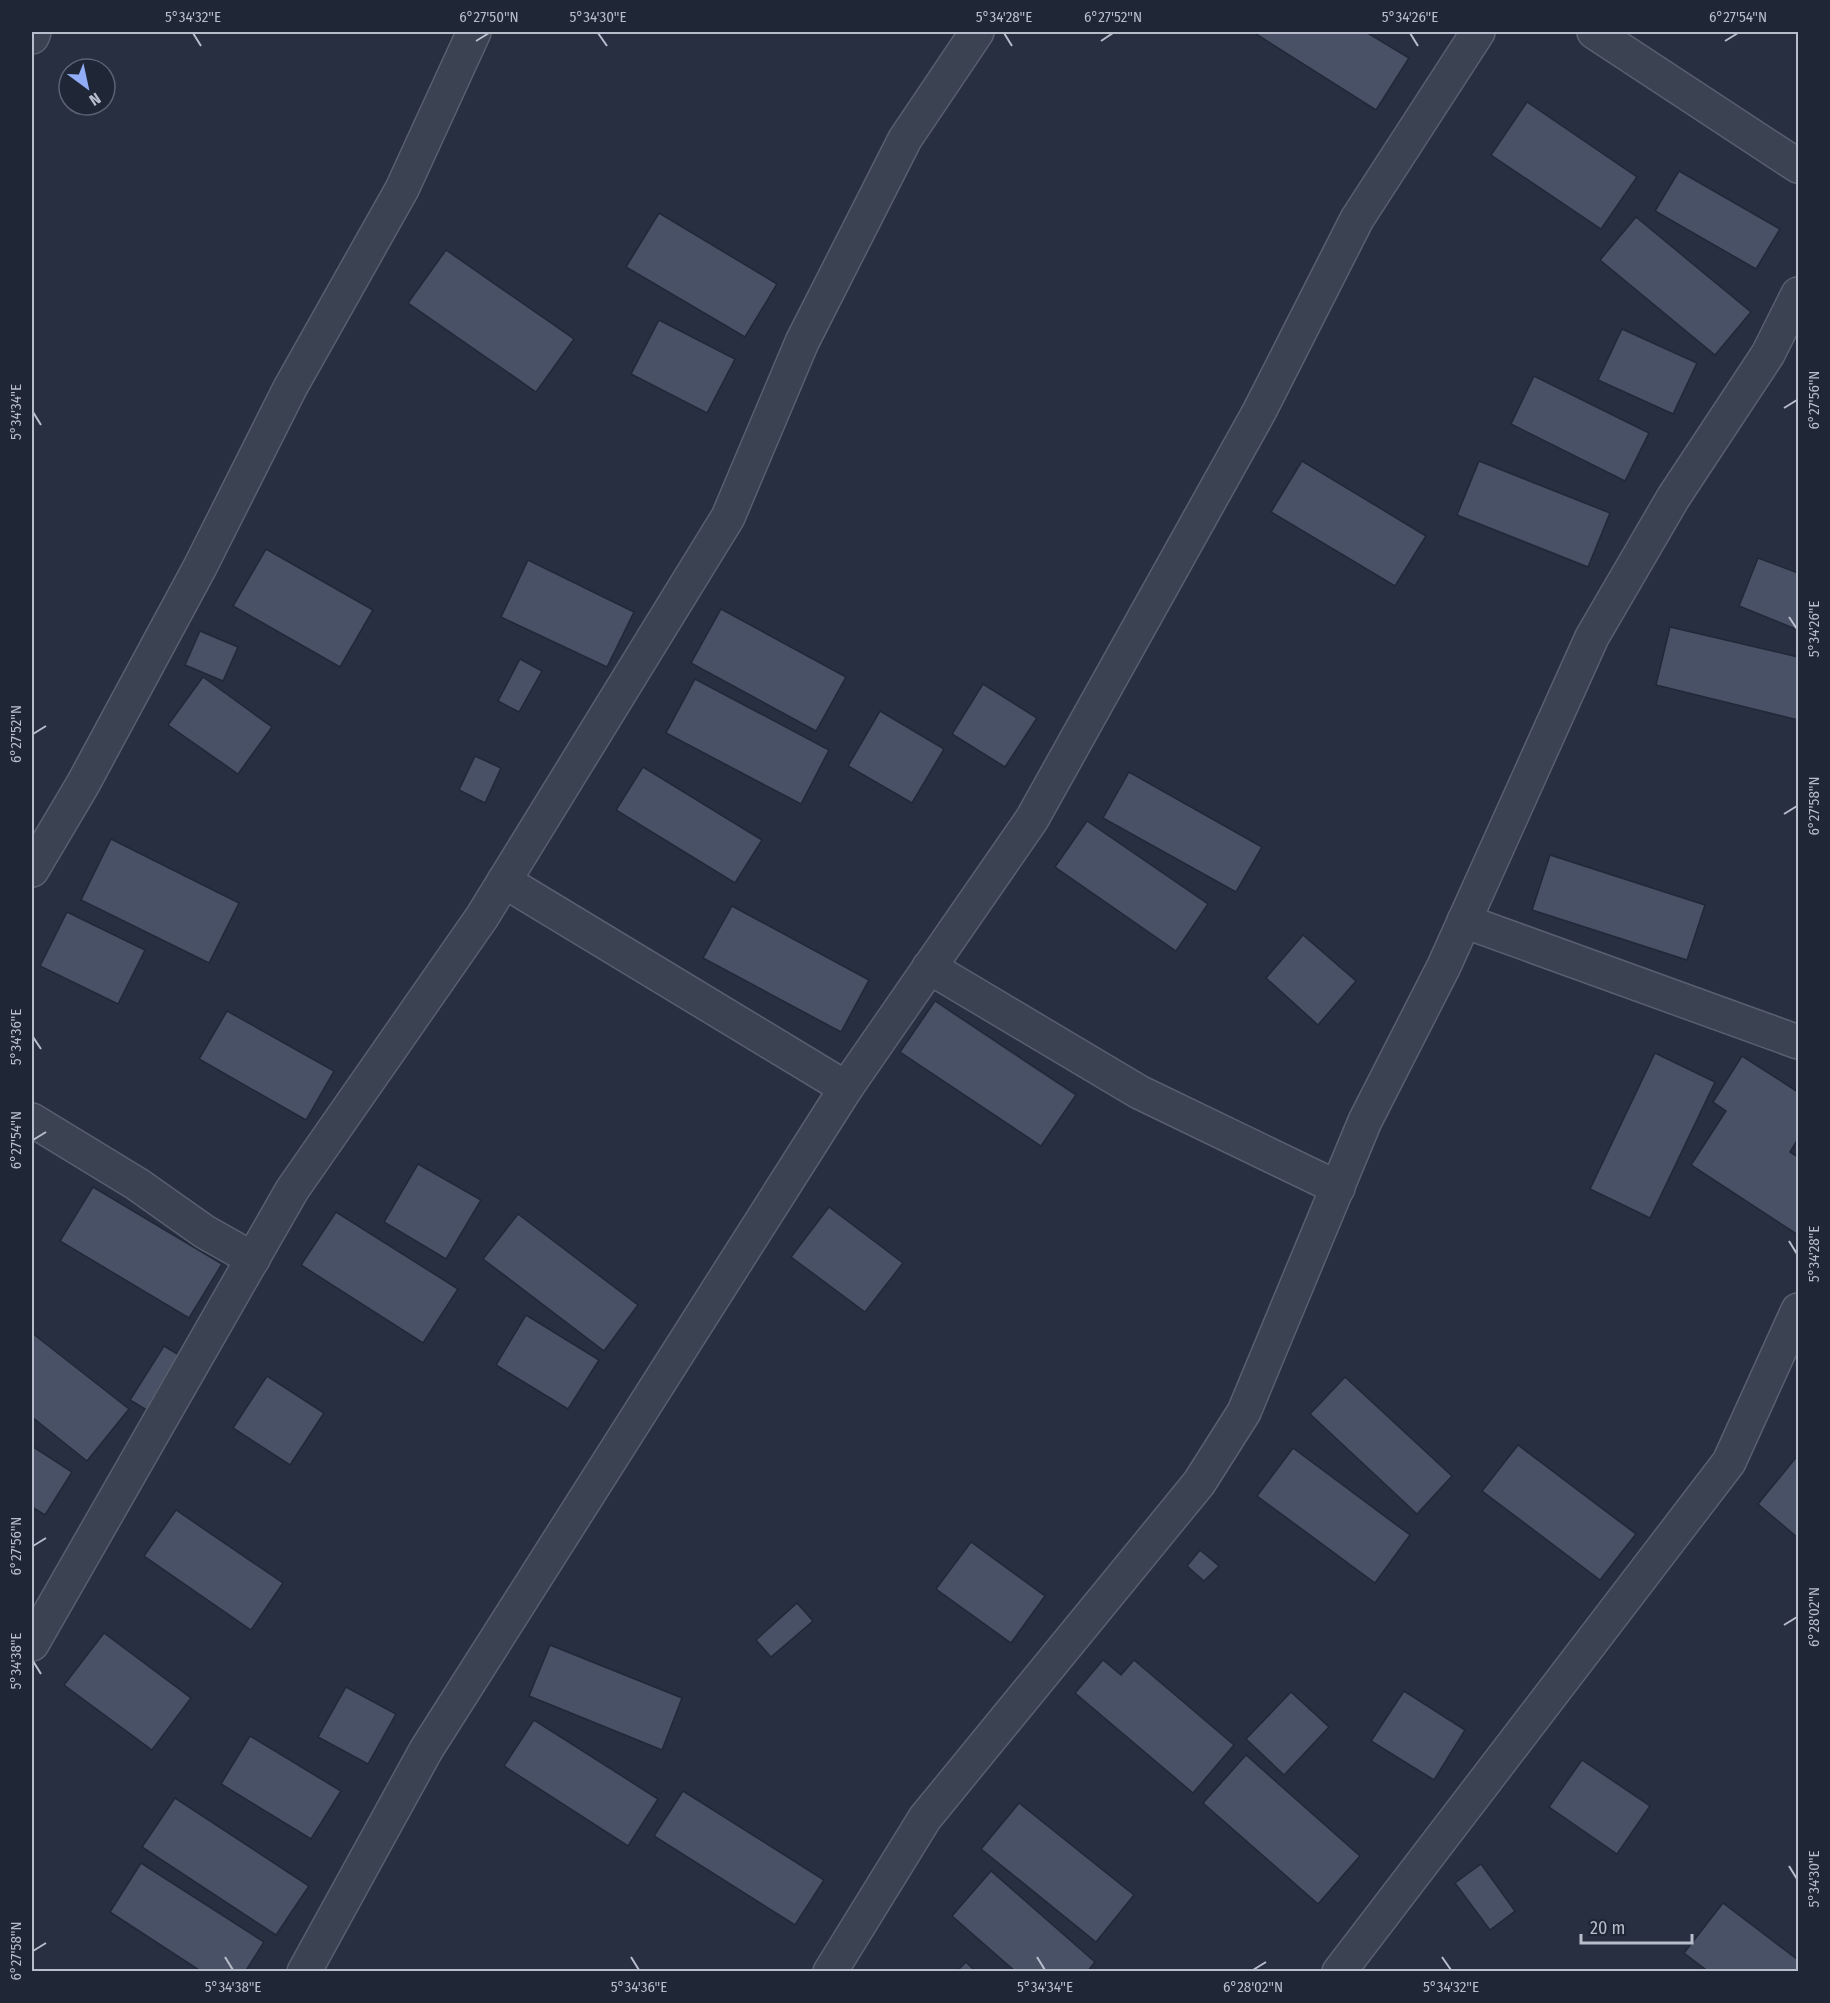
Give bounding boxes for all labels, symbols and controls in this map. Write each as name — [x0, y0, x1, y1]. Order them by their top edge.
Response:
text: 5°34'32"E — [165, 8, 221, 26]
text: 6°27'50"N — [459, 8, 519, 26]
text: 5°34'30"E — [569, 8, 627, 26]
text: 5°34'28"E — [976, 8, 1032, 26]
text: 6°27'52"N — [1084, 8, 1142, 26]
text: 5°34'26"E — [1382, 8, 1438, 26]
text: 6°27'54"N — [1709, 8, 1767, 26]
north arrow — [57, 57, 117, 117]
text: N — [86, 89, 104, 110]
text: 6°27'56"N — [1805, 371, 1823, 429]
text: 5°34'34"E — [7, 384, 25, 440]
text: 5°34'26"E — [1805, 601, 1823, 657]
text: 6°27'52"N — [7, 705, 25, 763]
text: 6°27'58"N — [1805, 776, 1823, 836]
text: 5°34'36"E — [7, 1009, 25, 1065]
text: 6°27'54"N — [7, 1111, 25, 1169]
text: 5°34'28"E — [1805, 1226, 1823, 1282]
text: 6°27'56"N — [7, 1517, 25, 1575]
text: 6°28'02"N — [1805, 1587, 1823, 1647]
text: 5°34'38"E — [7, 1633, 25, 1689]
text: 5°34'30"E — [1805, 1850, 1823, 1908]
scale bar — [1581, 1907, 1692, 1945]
text: 20 m — [1590, 1917, 1625, 1939]
text: 6°27'58"N — [7, 1921, 25, 1981]
text: 5°34'38"E — [205, 1978, 261, 1996]
text: 5°34'36"E — [611, 1978, 667, 1996]
text: 5°34'34"E — [1017, 1978, 1073, 1996]
text: 6°28'02"N — [1223, 1978, 1283, 1996]
text: 5°34'32"E — [1423, 1978, 1479, 1996]

